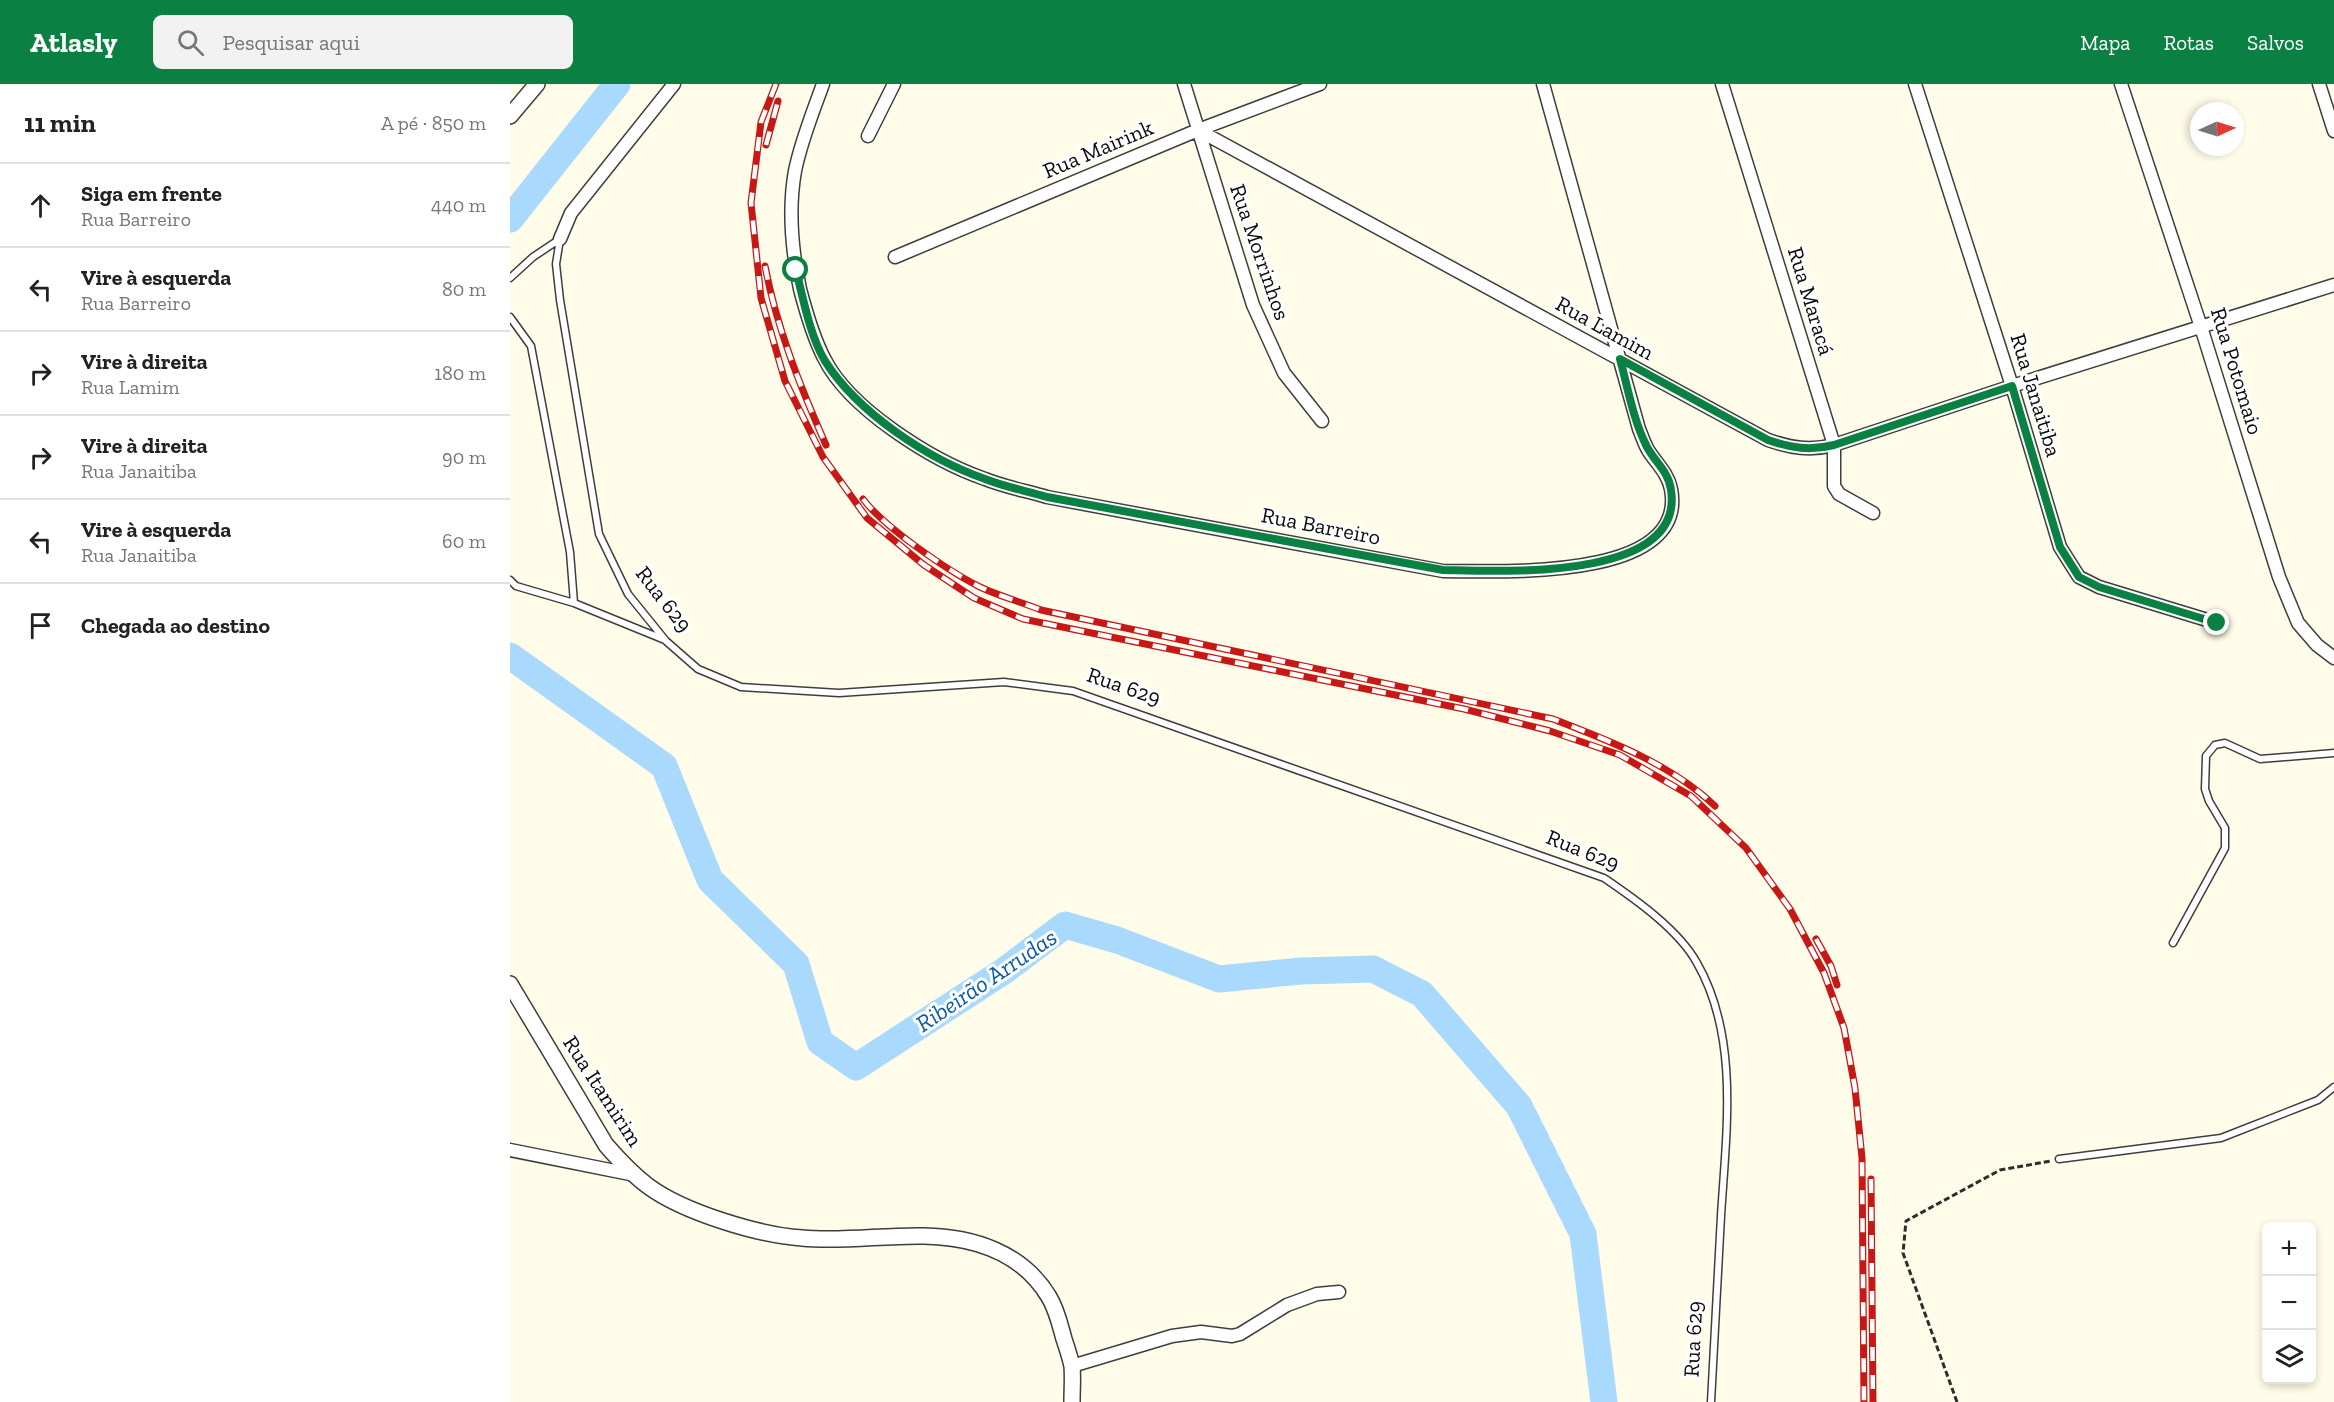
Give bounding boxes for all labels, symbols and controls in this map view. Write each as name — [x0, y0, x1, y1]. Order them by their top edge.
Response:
search box — [153, 15, 573, 69]
text: Atlasly — [30, 26, 117, 59]
icon: search — [174, 26, 207, 59]
text: Pesquisar aqui — [222, 29, 360, 56]
text: Mapa — [2080, 30, 2130, 55]
text: Rotas — [2163, 30, 2214, 55]
text: Salvos — [2247, 30, 2304, 55]
north arrow — [2190, 102, 2244, 156]
text: 11 min — [24, 107, 96, 139]
text: A pé · 850 m — [381, 111, 486, 135]
street label: Rua Mairink — [1039, 114, 1158, 184]
text: Siga em frente — [81, 180, 222, 207]
street label: Rua Morrinhos — [1224, 180, 1296, 324]
icon: ahead — [24, 189, 57, 222]
text: 440 m — [431, 193, 486, 217]
text: Rua Barreiro — [81, 207, 191, 231]
street label: Rua Maracá — [1782, 243, 1840, 359]
route start — [782, 256, 808, 282]
text: Vire à esquerda — [81, 264, 231, 291]
icon: left — [24, 273, 57, 306]
text: 80 m — [442, 277, 486, 301]
street label: Rua Lamim — [1551, 290, 1659, 366]
text: Rua Barreiro — [81, 291, 191, 315]
street label: Rua Potomaio — [2205, 304, 2269, 438]
street label: Rua Janaitiba — [2004, 330, 2068, 460]
text: Vire à direita — [81, 348, 208, 375]
icon: right — [24, 357, 57, 390]
text: 180 m — [434, 361, 486, 385]
text: Rua Lamim — [81, 375, 179, 399]
text: Vire à direita — [81, 432, 208, 459]
icon: right — [24, 441, 57, 474]
text: 90 m — [442, 445, 486, 469]
text: Rua Janaitiba — [81, 459, 197, 483]
street label: Rua Barreiro — [1259, 501, 1383, 551]
text: Vire à esquerda — [81, 516, 231, 543]
icon: left — [24, 525, 57, 558]
text: 60 m — [442, 529, 486, 553]
text: Rua Janaitiba — [81, 543, 197, 567]
street label: Rua 629 — [630, 561, 698, 637]
icon: arrive — [24, 609, 57, 642]
route end — [2203, 609, 2229, 635]
text: Chegada ao destino — [81, 612, 270, 639]
street label: Rua 629 — [1084, 661, 1164, 711]
street label: Rua 629 — [1543, 823, 1623, 877]
water label: Ribeirão Arrudas — [910, 922, 1062, 1038]
street label: Rua Itamirim — [557, 1031, 649, 1151]
map controls — [2262, 1222, 2316, 1384]
button: + — [2262, 1222, 2316, 1276]
button: − — [2262, 1276, 2316, 1330]
street label: Rua 629 — [1678, 1300, 1708, 1378]
button: layers — [2262, 1330, 2316, 1384]

